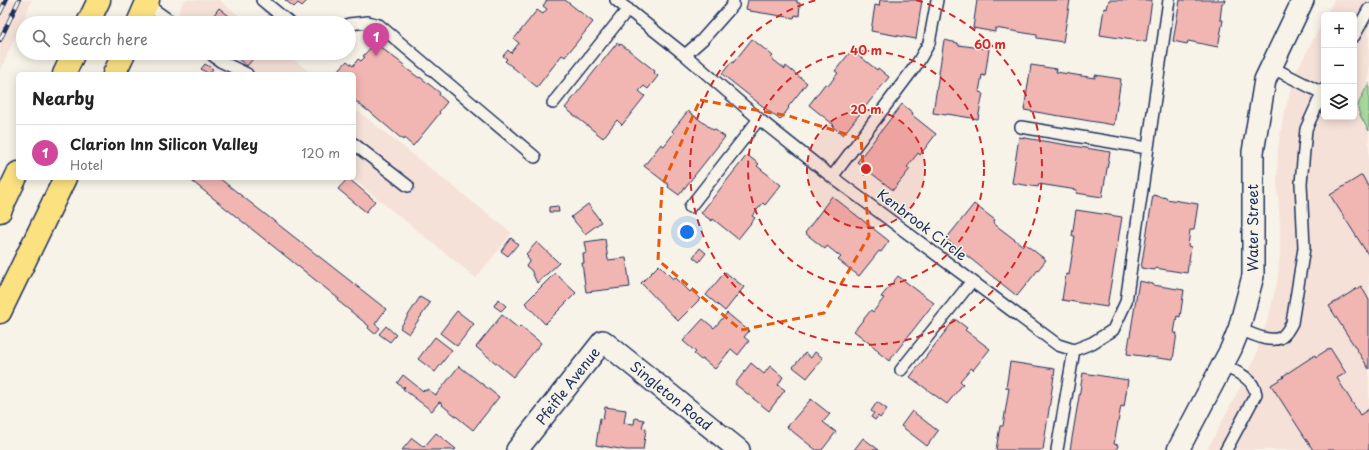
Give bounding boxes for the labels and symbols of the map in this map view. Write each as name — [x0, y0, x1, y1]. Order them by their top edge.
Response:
pin: 1 — [363, 23, 389, 56]
text: 60 m — [974, 35, 1006, 53]
text: 40 m — [850, 41, 882, 59]
text: 20 m — [850, 100, 882, 118]
centre of rings — [859, 162, 873, 176]
street label: Kenbrook Circle — [873, 184, 972, 266]
street label: Water Street — [1242, 184, 1263, 272]
your location — [677, 222, 697, 242]
street label: Pfeifle Avenue — [531, 342, 605, 429]
street label: Singleton Road — [626, 356, 717, 435]

